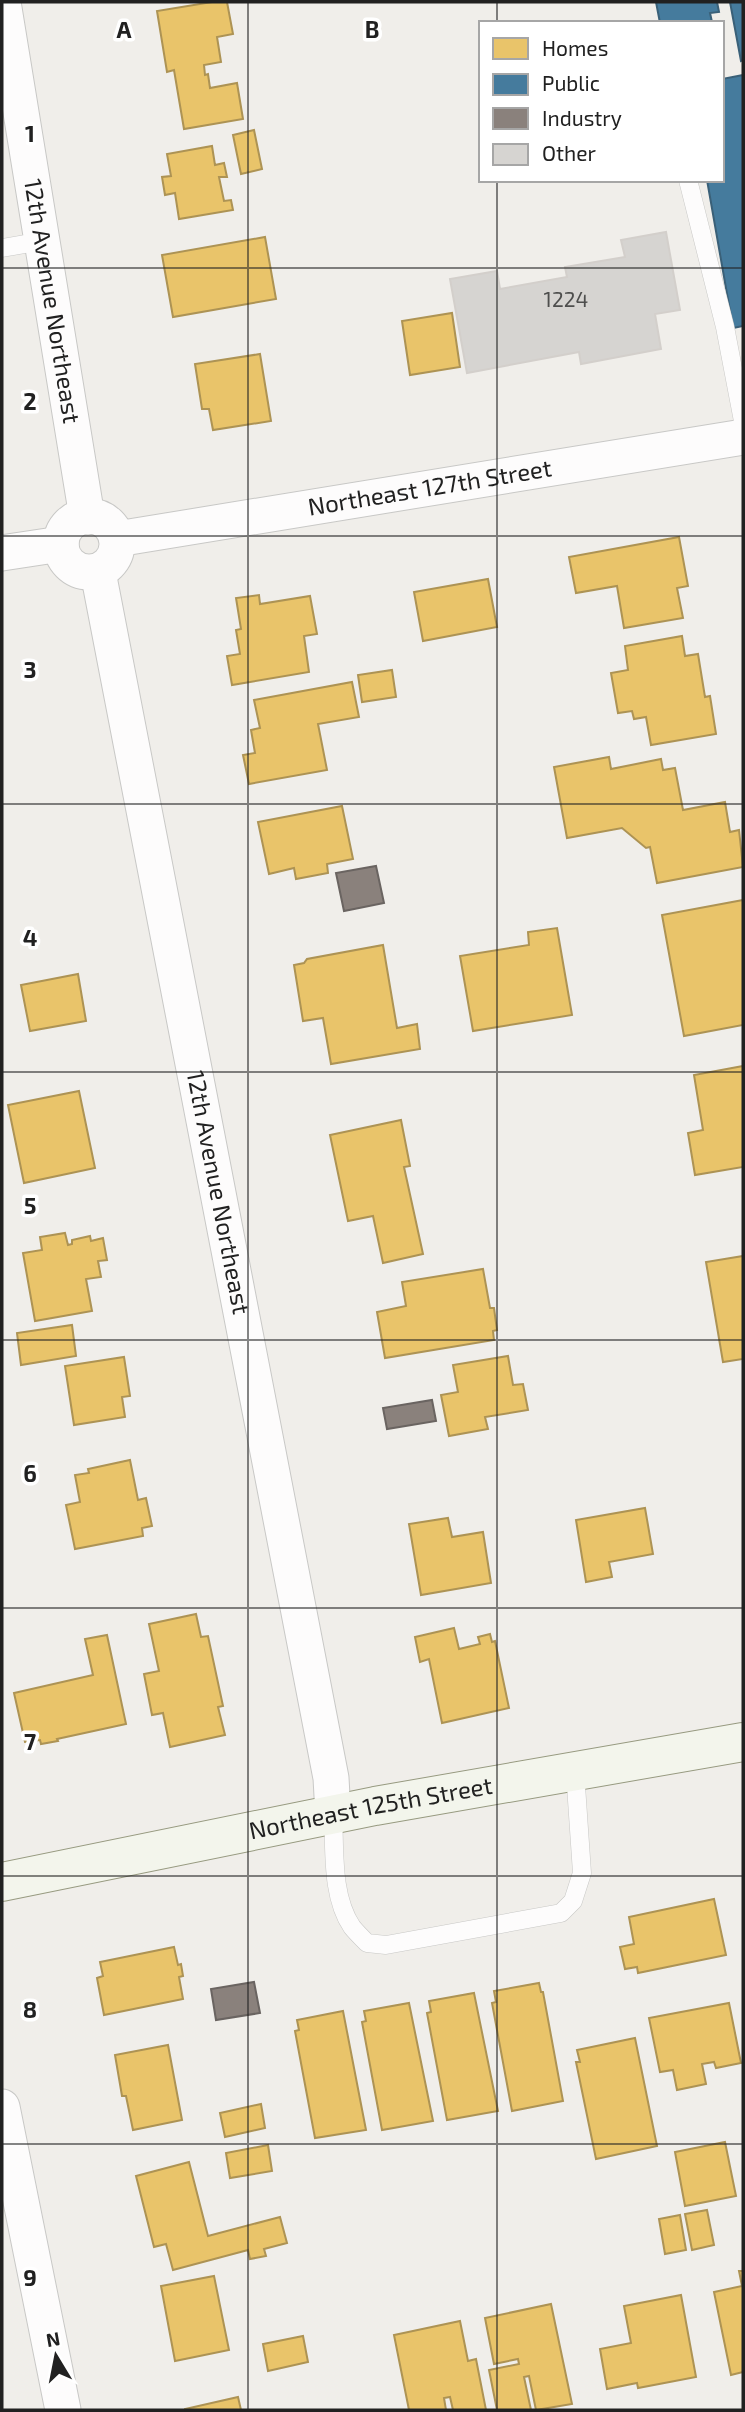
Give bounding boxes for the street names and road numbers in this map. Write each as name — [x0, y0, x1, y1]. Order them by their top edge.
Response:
street label: 12th Avenue Northeast — [18, 176, 86, 426]
street label: Northeast 127th Street — [306, 452, 554, 521]
street label: 12th Avenue Northeast — [182, 1068, 257, 1316]
street label: Northeast 125th Street — [246, 1770, 494, 1844]

